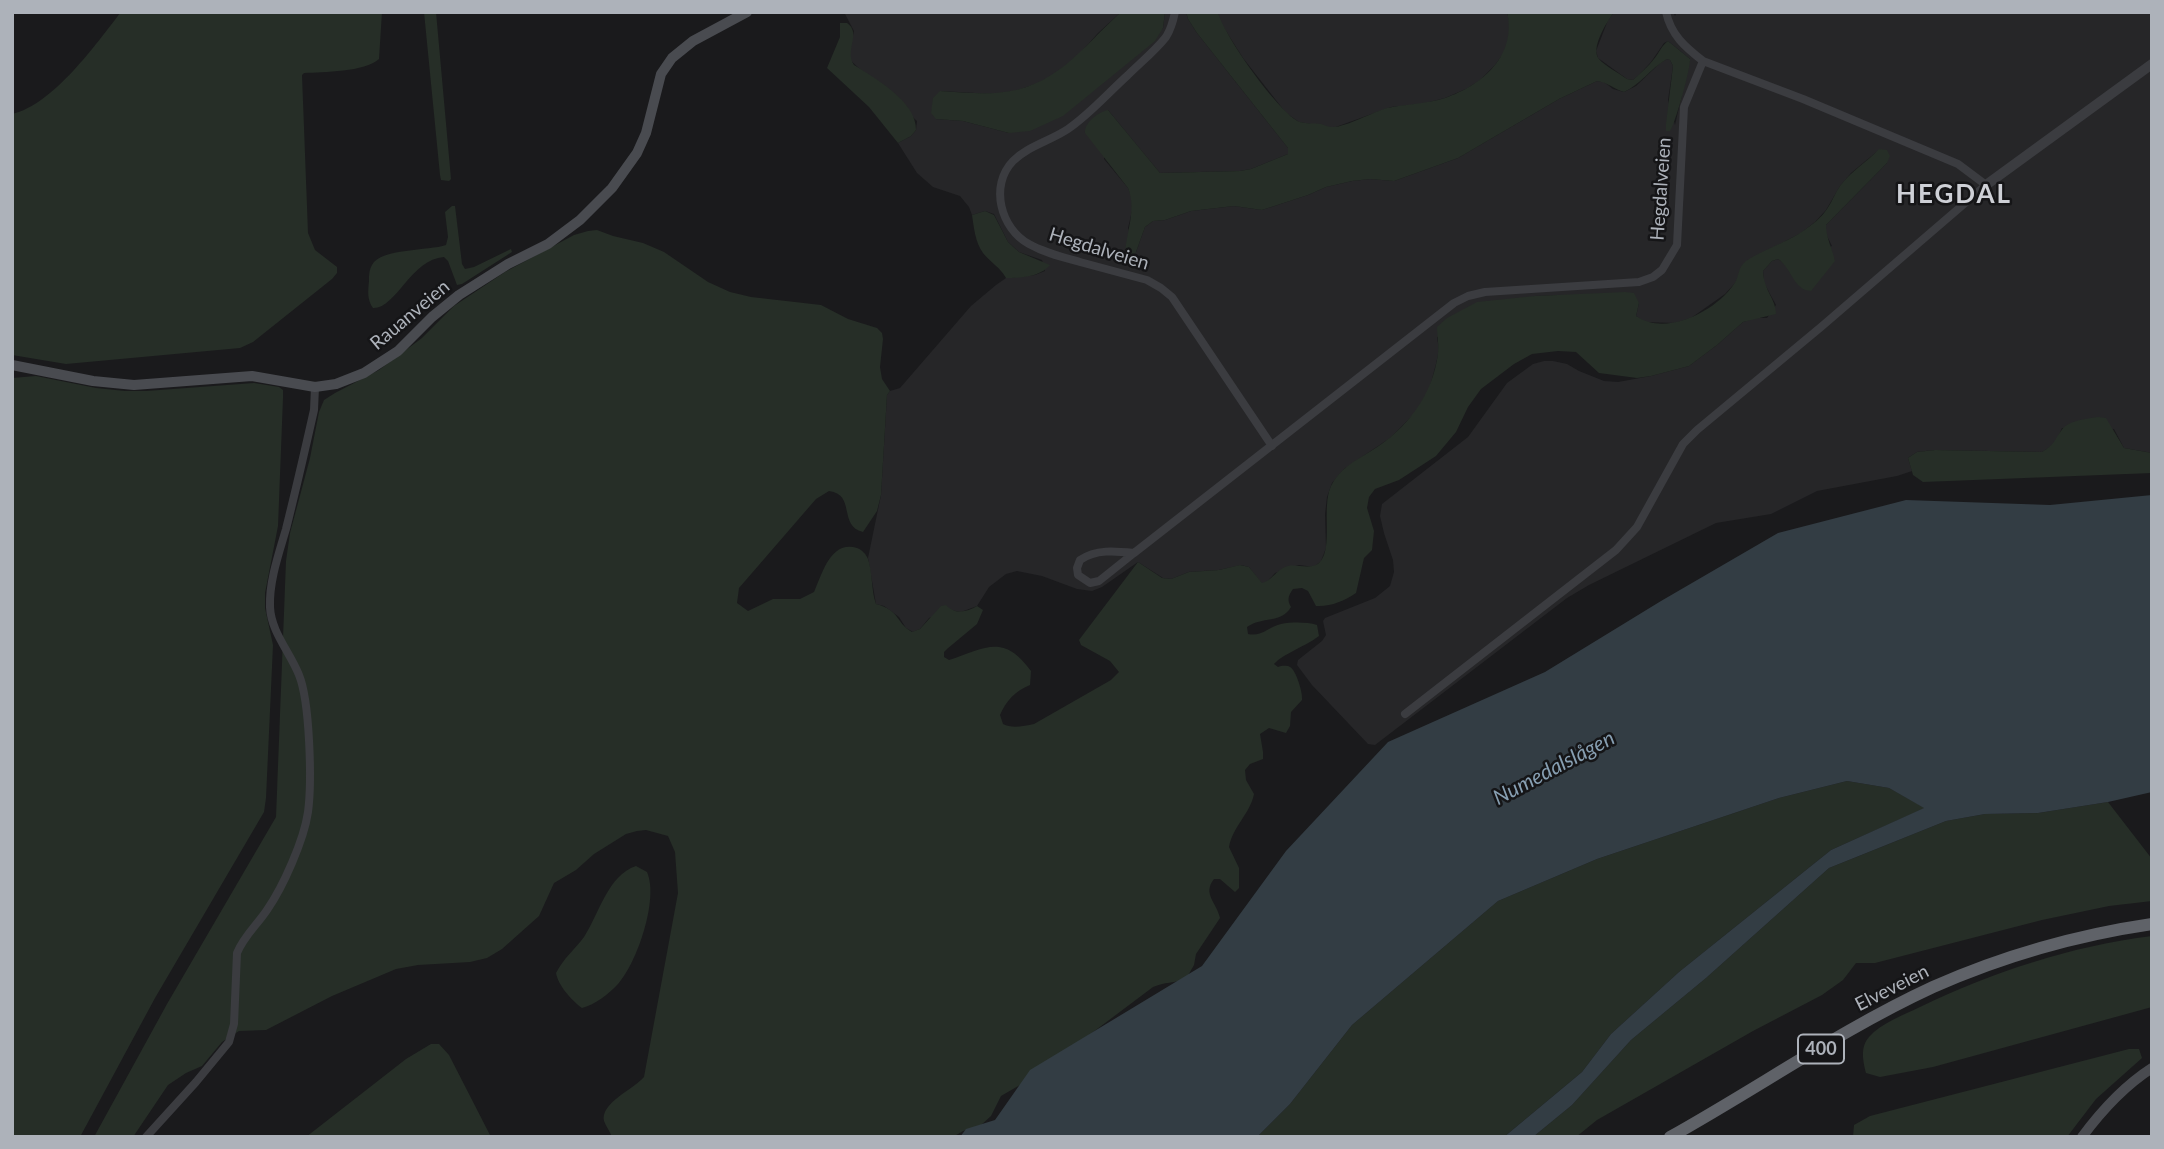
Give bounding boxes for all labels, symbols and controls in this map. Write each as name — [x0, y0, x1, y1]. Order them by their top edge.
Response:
street label: Hegdalveien — [1646, 137, 1676, 241]
district label: HEGDAL — [1897, 179, 2011, 211]
street label: Hegdalveien — [1046, 223, 1152, 275]
street label: Rauanveien — [366, 275, 454, 355]
water label: Numedalslågen — [1489, 725, 1619, 811]
street label: Elveveien — [1851, 960, 1933, 1016]
road number: 400 — [1798, 1034, 1844, 1064]

